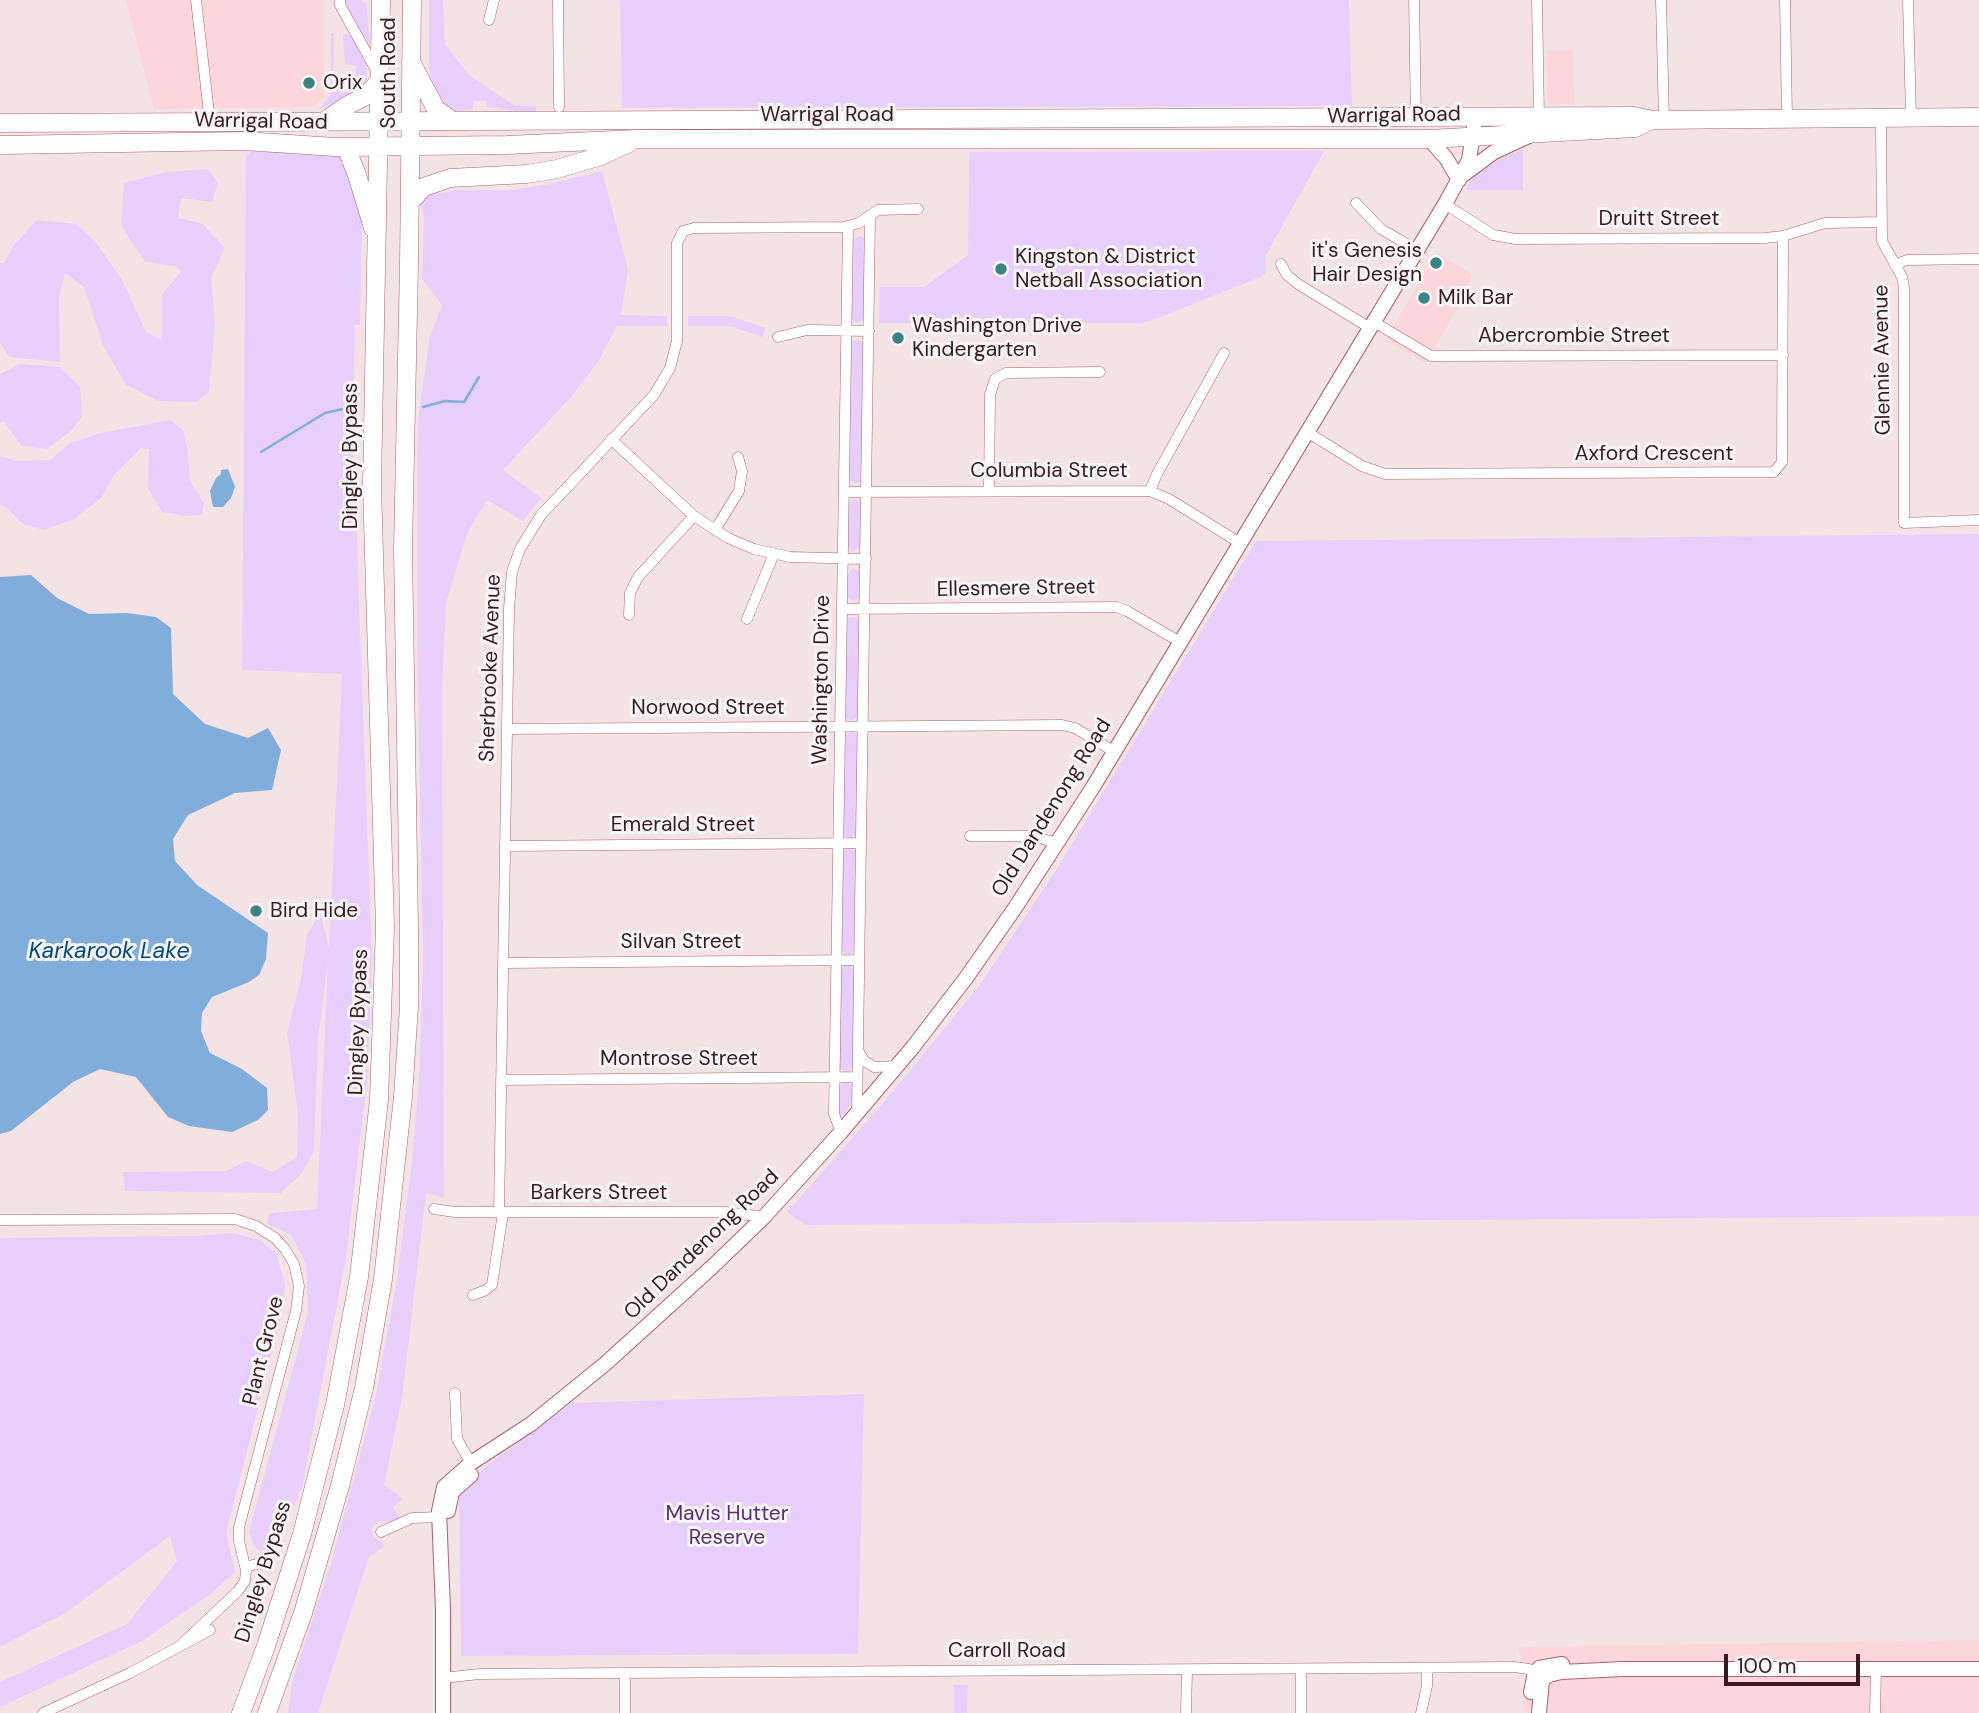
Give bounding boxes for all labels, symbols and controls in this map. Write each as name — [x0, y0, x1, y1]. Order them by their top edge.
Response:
street label: South Road — [376, 17, 402, 129]
place label: Orix — [323, 70, 362, 96]
marker: Orix — [301, 75, 317, 91]
street label: Warrigal Road — [760, 102, 894, 128]
street label: Warrigal Road — [1327, 102, 1461, 130]
street label: Warrigal Road — [194, 108, 328, 136]
street label: Druitt Street — [1599, 206, 1719, 232]
place label: it's Genesis Hair Design — [1311, 238, 1422, 288]
place label: Kingston & District Netball Association — [1015, 244, 1202, 294]
marker: it's Genesis Hair Design — [1428, 255, 1444, 271]
marker: Kingston & District Netball Association — [993, 261, 1009, 277]
place label: Milk Bar — [1438, 285, 1513, 311]
street label: Glennie Avenue — [1869, 285, 1897, 435]
marker: Milk Bar — [1416, 290, 1432, 306]
place label: Washington Drive Kindergarten — [912, 313, 1082, 363]
street label: Abercrombie Street — [1478, 323, 1670, 349]
marker: Washington Drive Kindergarten — [890, 330, 906, 346]
street label: Dingley Bypass — [338, 383, 364, 529]
street label: Axford Crescent — [1575, 441, 1733, 467]
street label: Columbia Street — [970, 458, 1128, 484]
street label: Sherbrooke Avenue — [475, 574, 507, 762]
street label: Ellesmere Street — [936, 575, 1096, 603]
street label: Washington Drive — [808, 595, 836, 765]
street label: Norwood Street — [631, 695, 785, 721]
street label: Old Dandenong Road — [987, 714, 1117, 902]
street label: Emerald Street — [611, 812, 755, 838]
place label: Bird Hide — [270, 898, 358, 924]
marker: Bird Hide — [248, 903, 264, 919]
street label: Silvan Street — [620, 929, 742, 955]
water label: Karkarook Lake — [28, 938, 190, 966]
street label: Dingley Bypass — [344, 948, 374, 1096]
street label: Montrose Street — [600, 1046, 758, 1072]
street label: Old Dandenong Road — [619, 1165, 785, 1325]
street label: Barkers Street — [530, 1180, 668, 1206]
street label: Plant Grove — [238, 1294, 290, 1408]
street label: Dingley Bypass — [231, 1498, 297, 1646]
park label: Mavis Hutter Reserve — [665, 1501, 789, 1551]
street label: Carroll Road — [948, 1638, 1066, 1664]
scale bar — [1727, 1640, 1864, 1684]
text: 100 m — [1737, 1652, 1797, 1680]

